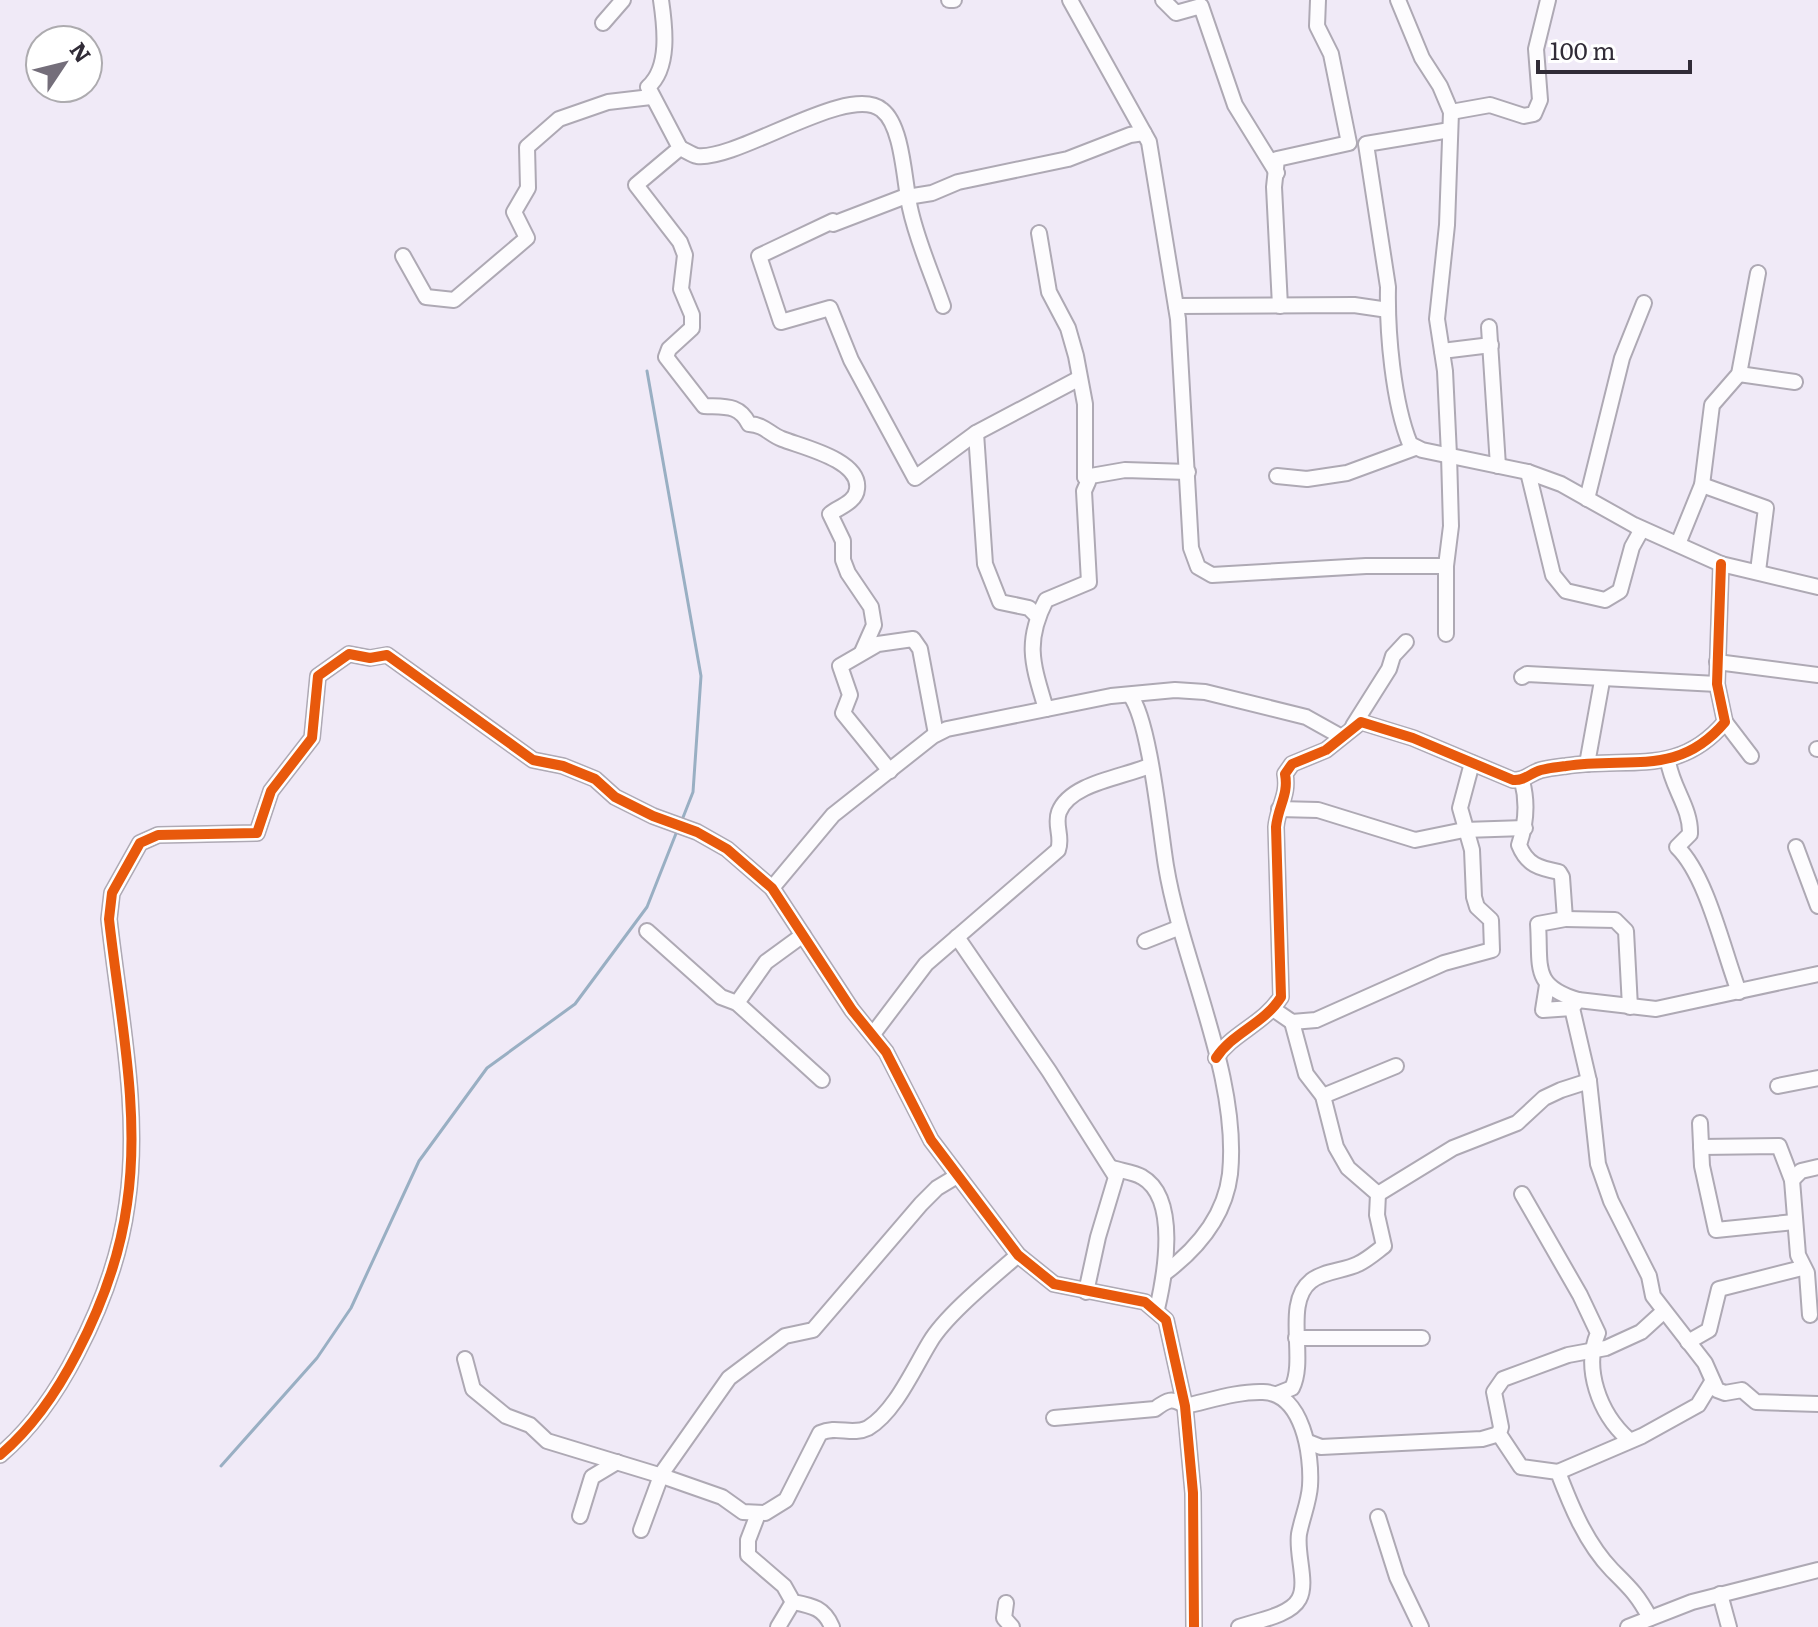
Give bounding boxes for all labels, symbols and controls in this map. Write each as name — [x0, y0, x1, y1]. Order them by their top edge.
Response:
north arrow — [24, 24, 104, 104]
scale bar — [1538, 24, 1690, 74]
text: 100 m — [1550, 32, 1616, 67]
text: N — [63, 35, 100, 69]

